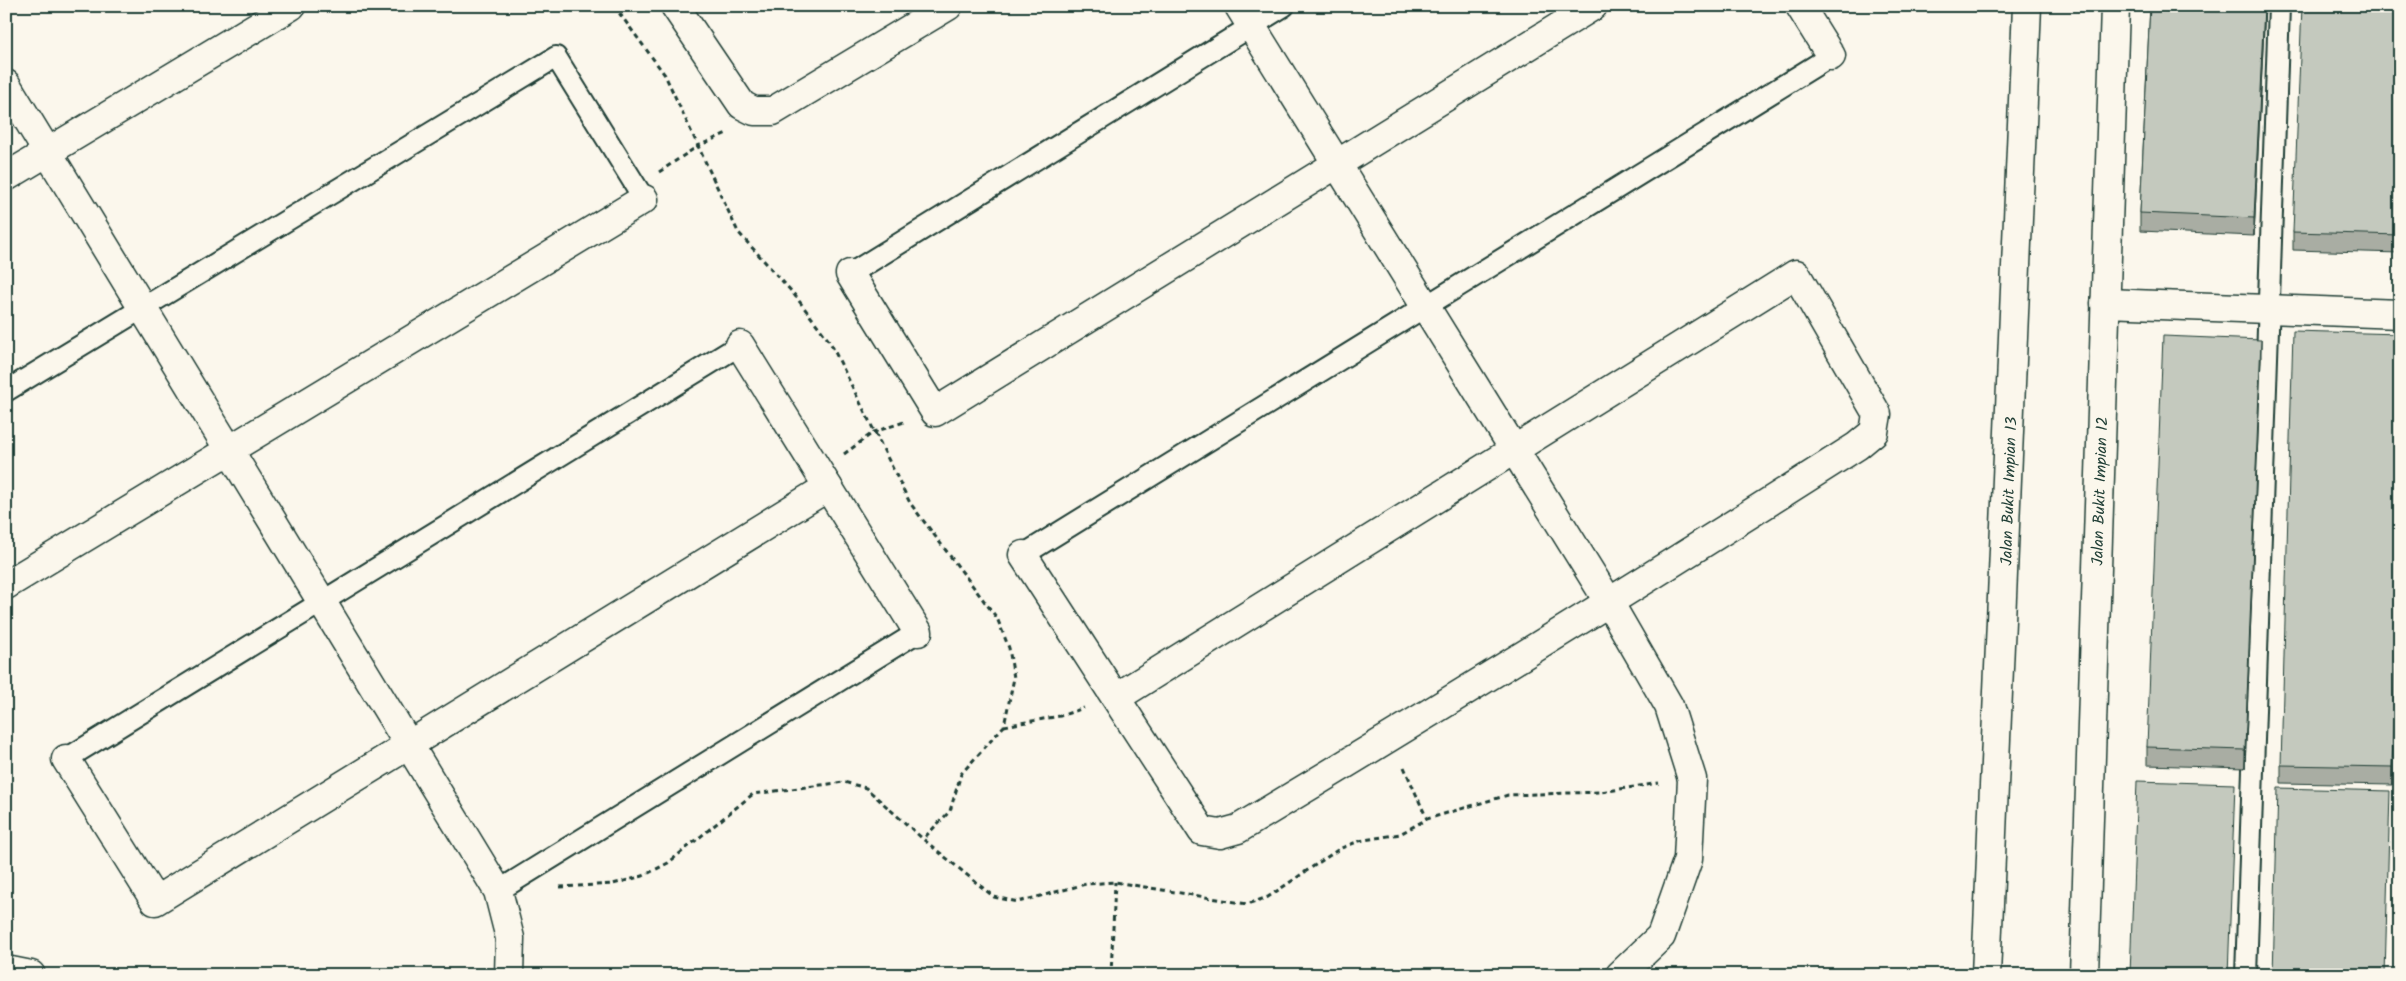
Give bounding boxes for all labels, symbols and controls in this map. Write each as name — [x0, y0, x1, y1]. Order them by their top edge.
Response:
street label: Jalan Bukit Impian 13 — [1994, 416, 2025, 566]
street label: Jalan Bukit Impian 12 — [2085, 416, 2116, 566]

